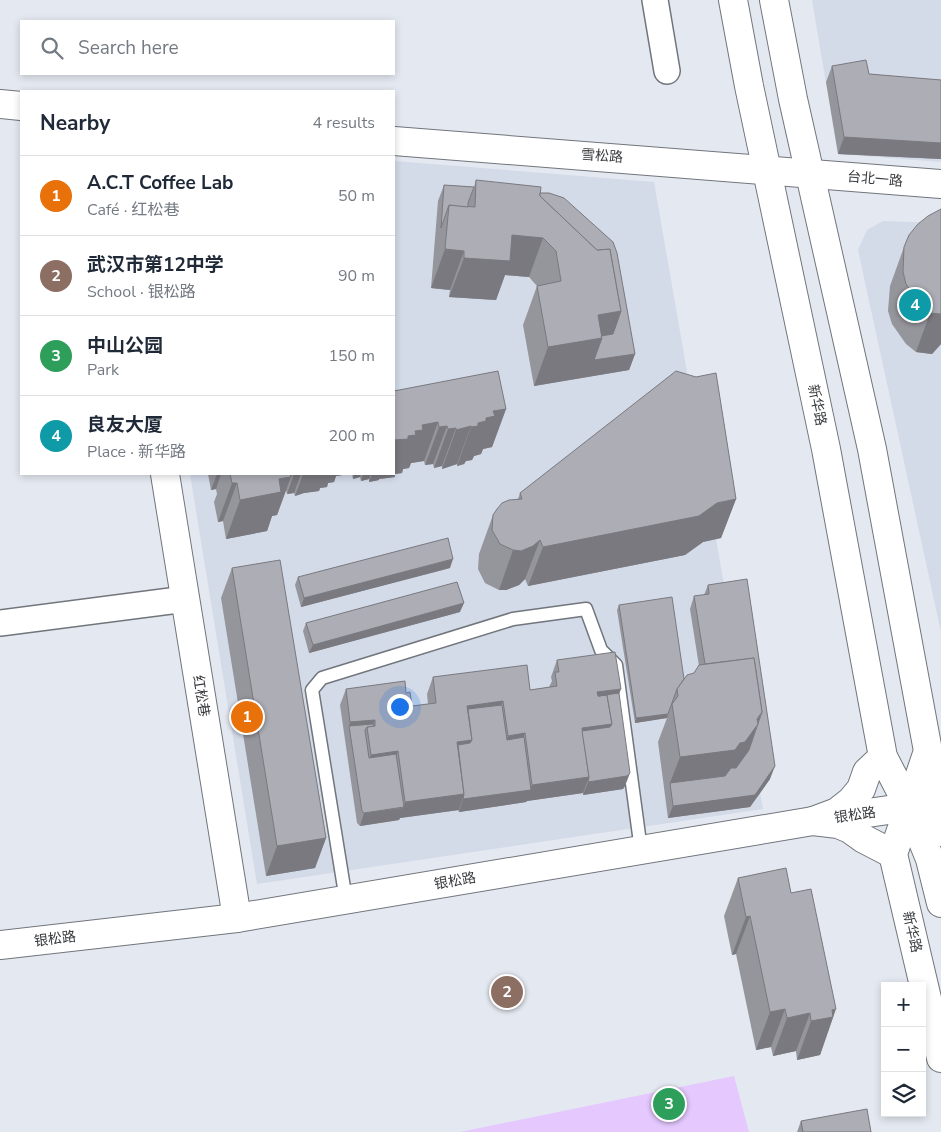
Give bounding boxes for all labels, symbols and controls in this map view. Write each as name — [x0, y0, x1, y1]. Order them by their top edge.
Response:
search box — [20, 20, 395, 75]
icon: search — [38, 34, 66, 62]
text: Search here — [78, 35, 179, 61]
text: Nearby — [40, 109, 110, 137]
text: 4 results — [313, 112, 375, 134]
street label: 雪松路 — [580, 145, 624, 167]
street label: 台北一路 — [846, 167, 904, 191]
text: A.C.T Coffee Lab — [87, 170, 233, 196]
text: 1 — [51, 185, 61, 207]
text: 50 m — [338, 185, 375, 207]
text: Café · 红松巷 — [87, 199, 179, 221]
text: 武汉市第12中学 — [87, 252, 224, 278]
text: 2 — [51, 265, 61, 287]
text: 90 m — [338, 265, 375, 287]
text: School · 银松路 — [87, 281, 196, 303]
pin: 4 — [899, 286, 931, 324]
text: 中山公园 — [87, 333, 163, 359]
text: 3 — [51, 345, 61, 367]
text: 150 m — [328, 345, 375, 367]
text: Park — [87, 359, 119, 381]
street label: 新华路 — [803, 382, 831, 428]
text: 良友大厦 — [87, 412, 163, 438]
text: 4 — [51, 425, 61, 447]
text: 200 m — [328, 425, 375, 447]
text: Place · 新华路 — [87, 441, 186, 463]
street label: 红松巷 — [188, 674, 214, 718]
your location — [387, 694, 413, 720]
pin: 1 — [231, 698, 263, 736]
street label: 银松路 — [833, 803, 877, 827]
street label: 银松路 — [433, 868, 477, 894]
street label: 新华路 — [898, 909, 926, 955]
street label: 银松路 — [33, 927, 77, 951]
pin: 2 — [491, 973, 523, 1011]
map controls — [881, 982, 926, 1117]
button: + — [881, 982, 926, 1027]
button: − — [881, 1027, 926, 1072]
button: layers — [881, 1072, 926, 1117]
pin: 3 — [653, 1085, 685, 1123]

